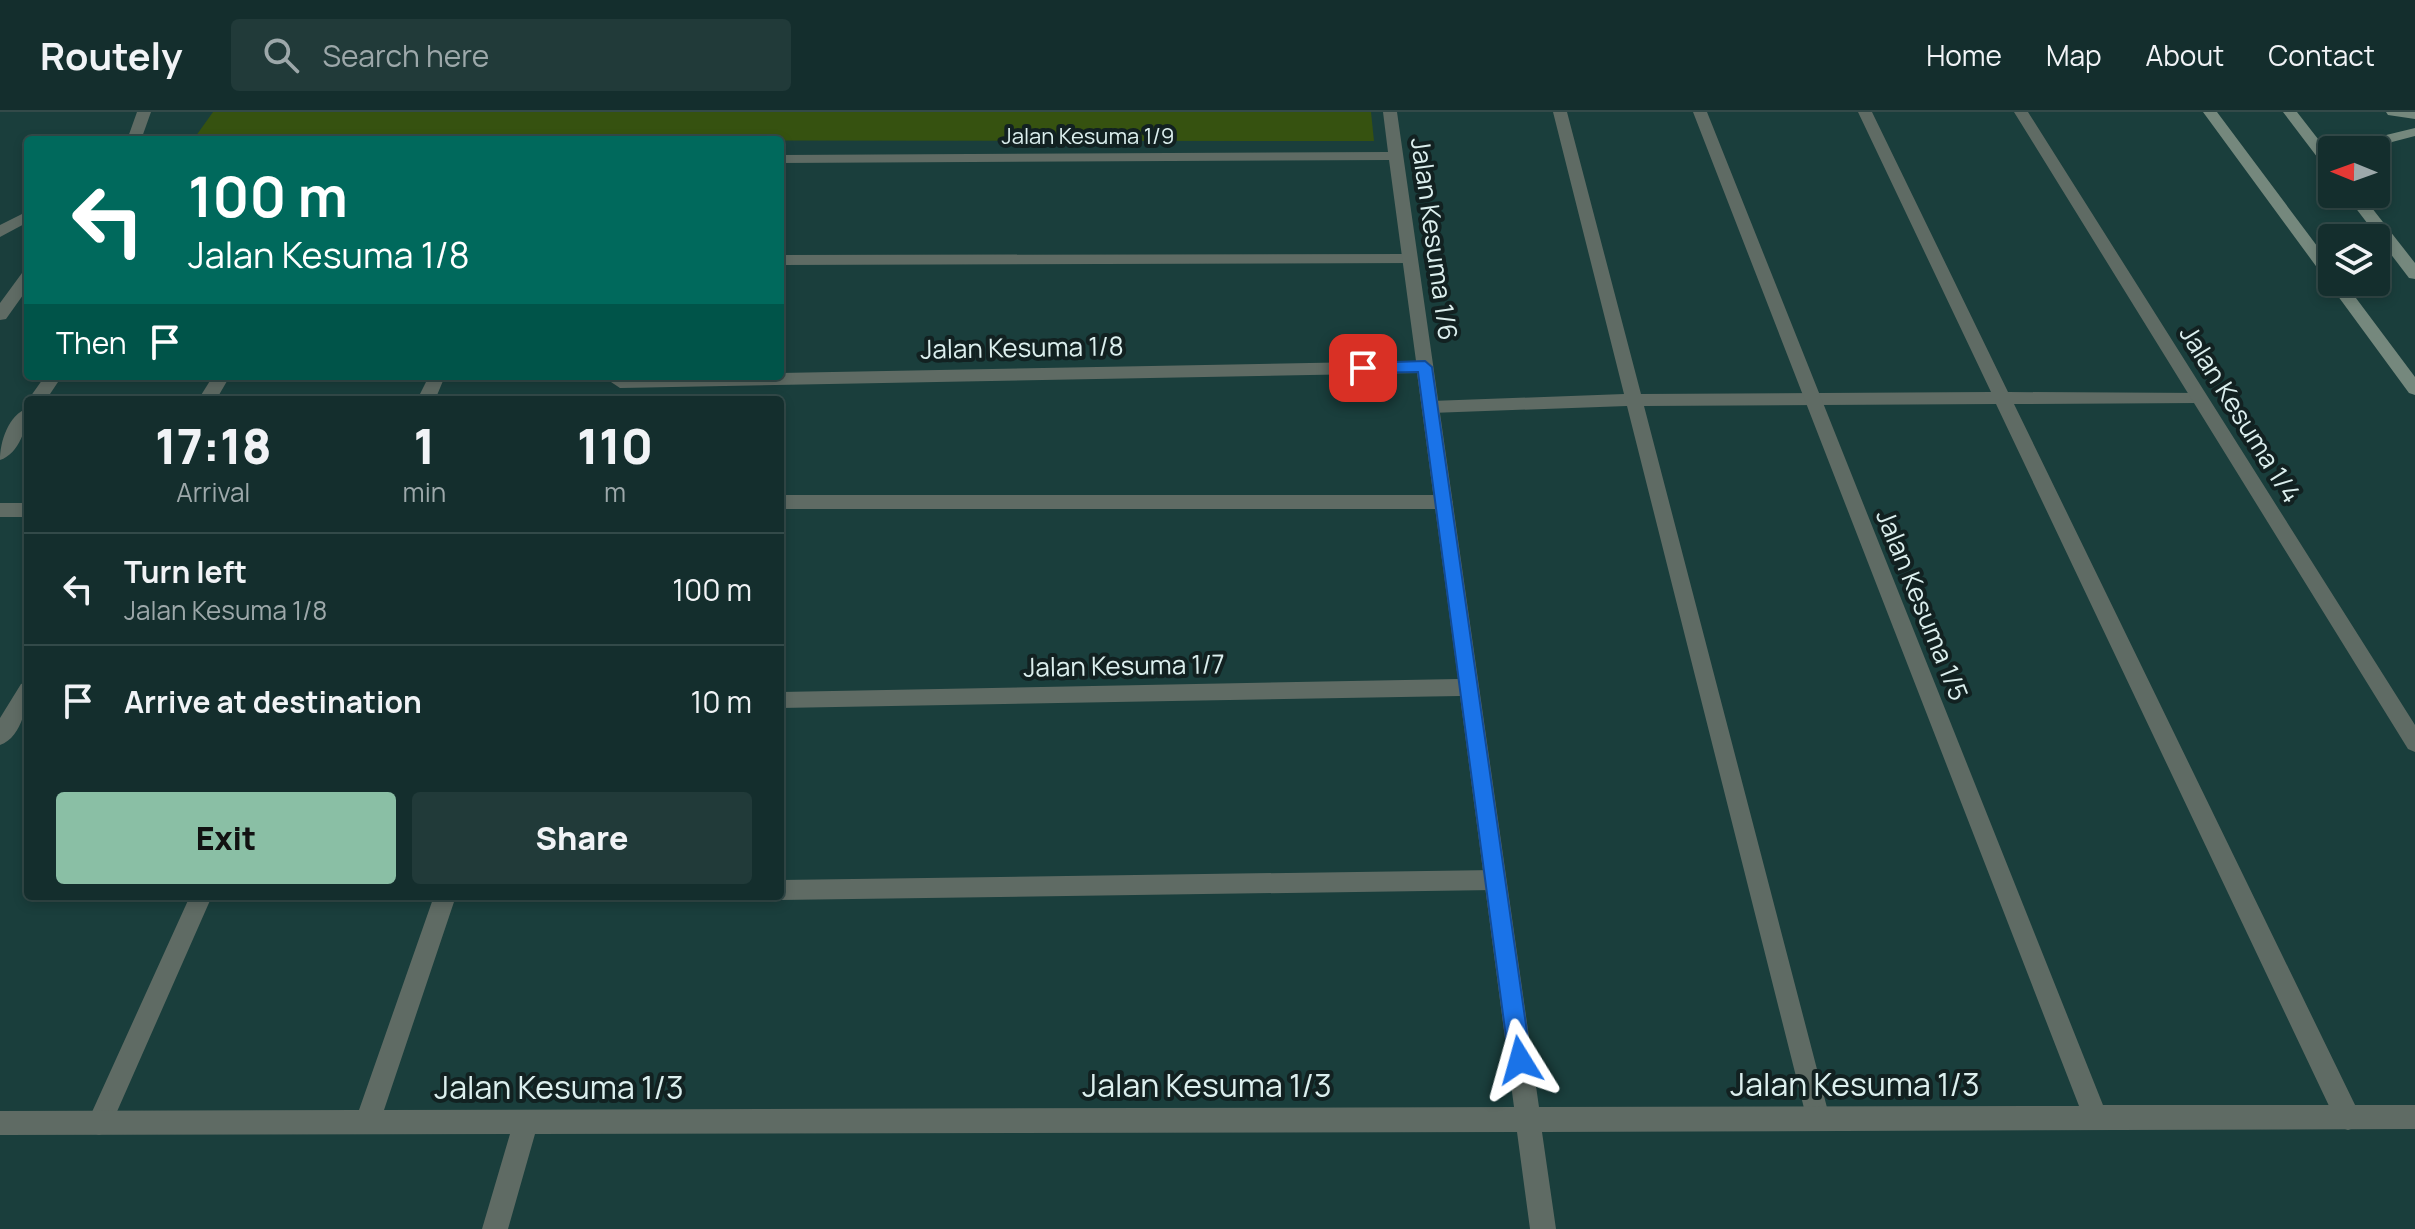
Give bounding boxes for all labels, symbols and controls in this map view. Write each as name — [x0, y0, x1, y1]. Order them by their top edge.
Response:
search box — [231, 19, 791, 91]
text: Routely — [40, 29, 183, 81]
icon: search — [259, 33, 303, 77]
text: Search here — [323, 35, 489, 76]
text: Home — [1926, 36, 2002, 74]
text: Map — [2046, 36, 2102, 74]
text: About — [2146, 36, 2224, 74]
text: Contact — [2268, 36, 2375, 74]
street label: Jalan Kesuma 1/9 — [1002, 121, 1174, 151]
street label: Jalan Kesuma 1/6 — [1403, 135, 1467, 343]
north arrow — [2318, 136, 2390, 208]
map controls — [2318, 136, 2390, 296]
text: 100 m — [188, 157, 348, 234]
icon: left — [56, 168, 160, 272]
button: layers — [2318, 224, 2390, 296]
text: Jalan Kesuma 1/8 — [188, 230, 470, 279]
street label: Jalan Kesuma 1/4 — [2172, 318, 2310, 509]
icon: arrive — [143, 320, 187, 364]
text: Then — [56, 322, 127, 363]
street label: Jalan Kesuma 1/8 — [920, 327, 1124, 367]
pin — [1329, 334, 1397, 402]
icon: arrive — [1341, 346, 1385, 390]
text: 17:18 — [155, 413, 272, 478]
text: 1 — [413, 413, 435, 478]
text: 110 — [577, 413, 653, 478]
text: Arrival — [176, 474, 250, 510]
text: min — [403, 474, 446, 510]
text: m — [604, 474, 626, 510]
street label: Jalan Kesuma 1/5 — [1868, 504, 1978, 706]
text: Turn left — [124, 551, 247, 592]
icon: left — [56, 567, 100, 611]
text: 100 m — [672, 569, 752, 610]
text: Jalan Kesuma 1/8 — [124, 592, 327, 628]
street label: Jalan Kesuma 1/7 — [1023, 645, 1225, 685]
icon: arrive — [56, 679, 100, 723]
text: Arrive at destination — [124, 681, 422, 722]
text: 10 m — [691, 681, 752, 722]
button: Exit — [56, 792, 396, 884]
button: Share — [412, 792, 752, 884]
position arrow — [1478, 1018, 1562, 1102]
street label: Jalan Kesuma 1/3 — [1730, 1062, 1980, 1106]
street label: Jalan Kesuma 1/3 — [1082, 1063, 1332, 1107]
street label: Jalan Kesuma 1/3 — [434, 1065, 684, 1109]

